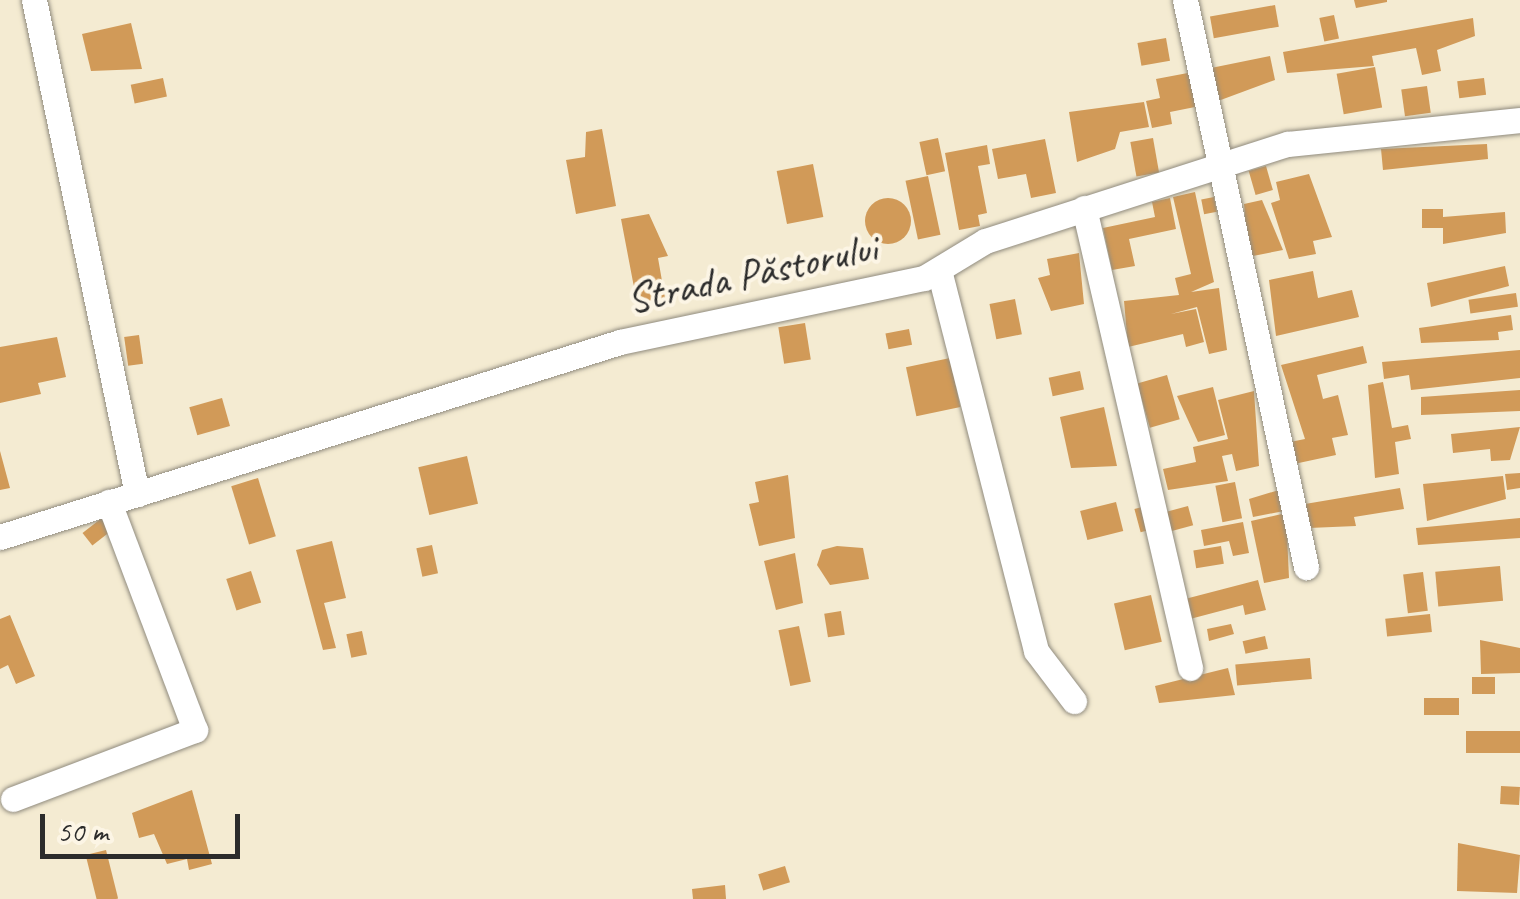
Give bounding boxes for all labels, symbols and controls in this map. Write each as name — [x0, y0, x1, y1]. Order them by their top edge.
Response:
street label: Strada Păstorului — [622, 223, 882, 325]
scale bar — [45, 794, 245, 856]
text: 50 m — [57, 812, 108, 850]

